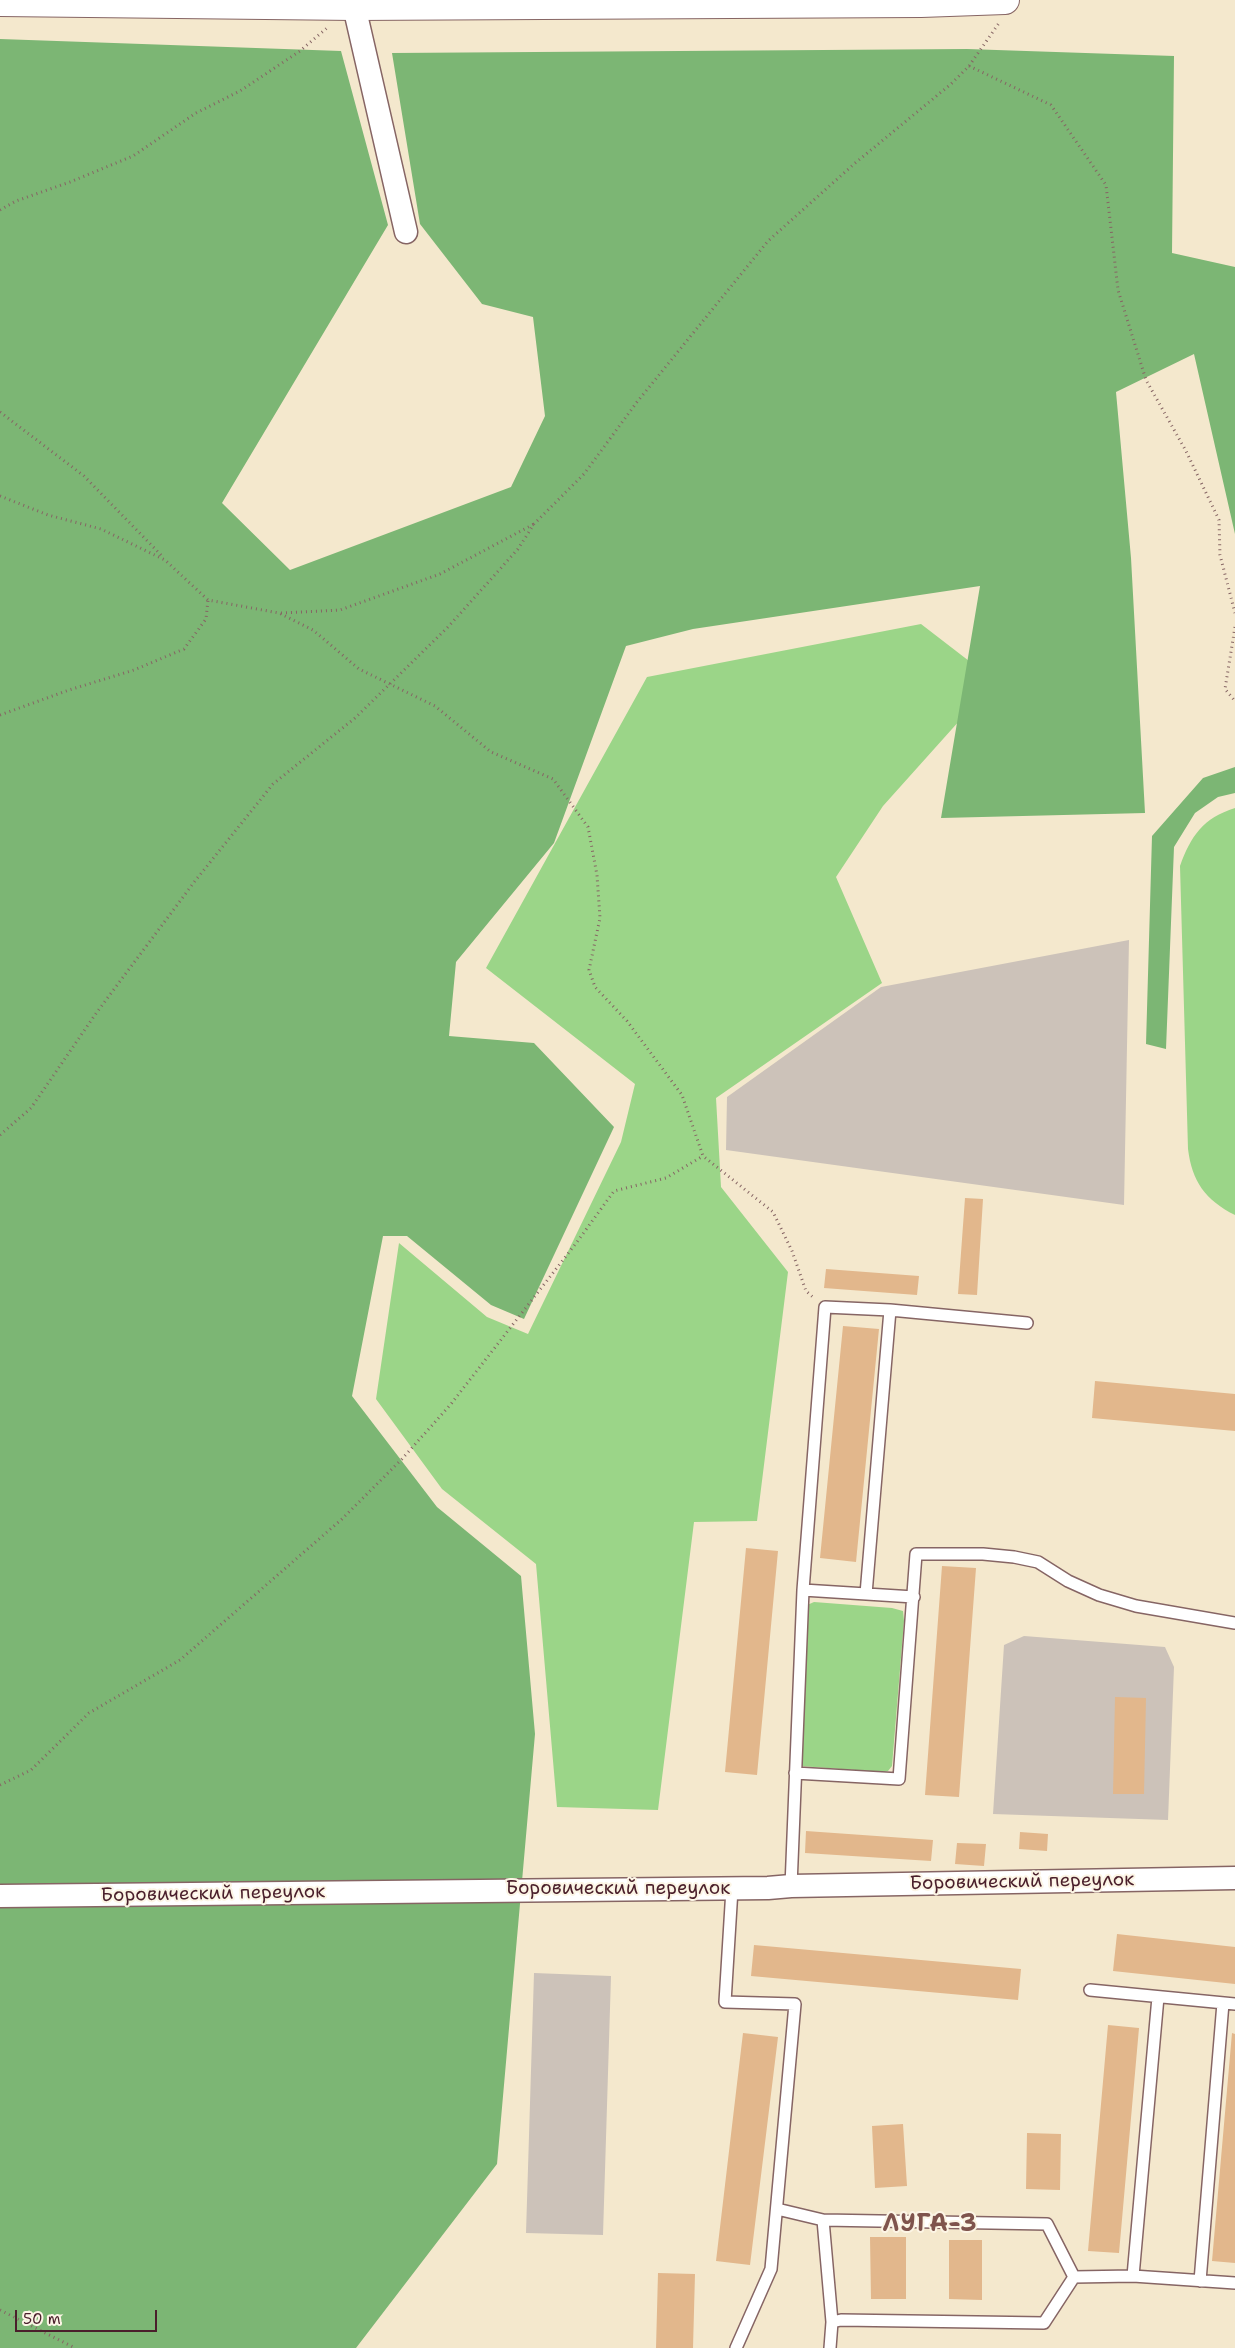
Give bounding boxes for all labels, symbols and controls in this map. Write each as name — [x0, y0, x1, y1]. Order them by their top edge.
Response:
street label: Боровический переулок — [910, 1869, 1134, 1895]
street label: Боровический переулок — [506, 1878, 730, 1900]
street label: Боровический переулок — [101, 1881, 325, 1907]
district label: ЛУГА-3 — [882, 2211, 978, 2239]
scale bar — [18, 2300, 160, 2332]
text: 50 m — [23, 2309, 61, 2329]

